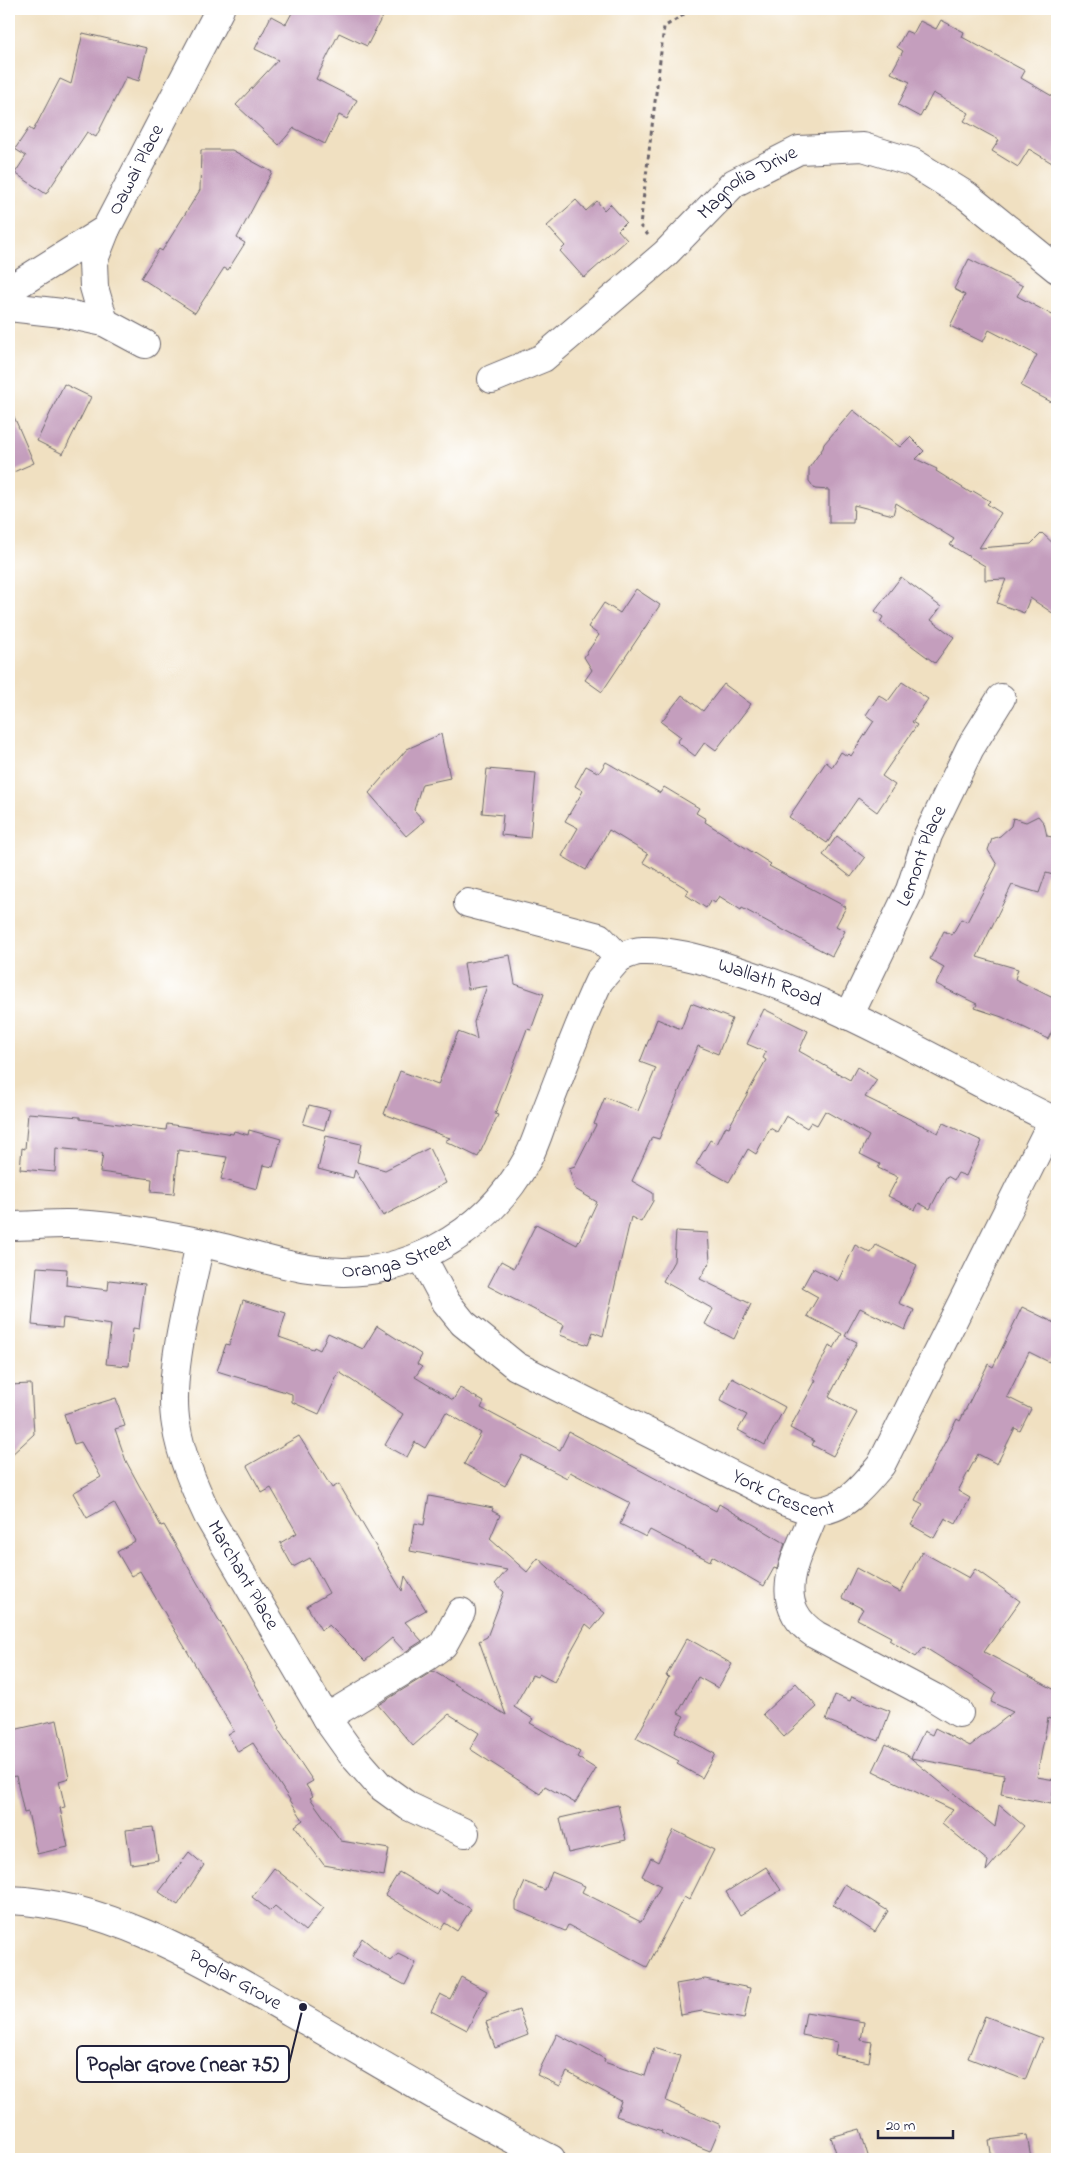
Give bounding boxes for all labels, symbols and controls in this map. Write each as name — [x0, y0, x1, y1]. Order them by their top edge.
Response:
street label: Oawai Place — [101, 119, 172, 221]
street label: Magnolia Drive — [691, 139, 803, 227]
street label: Lemont Place — [889, 800, 955, 912]
street label: Wallath Road — [714, 951, 826, 1016]
street label: Oranga Street — [341, 1228, 459, 1286]
street label: York Crescent — [726, 1462, 839, 1526]
street label: Marchant Place — [199, 1515, 286, 1636]
street label: Poplar Grove — [183, 1942, 287, 2018]
callout: Poplar Grove (near 75) — [77, 2046, 289, 2082]
text: Poplar Grove (near 75) — [87, 2051, 280, 2081]
scale bar — [878, 2108, 954, 2140]
text: 20 m — [886, 2115, 916, 2137]

